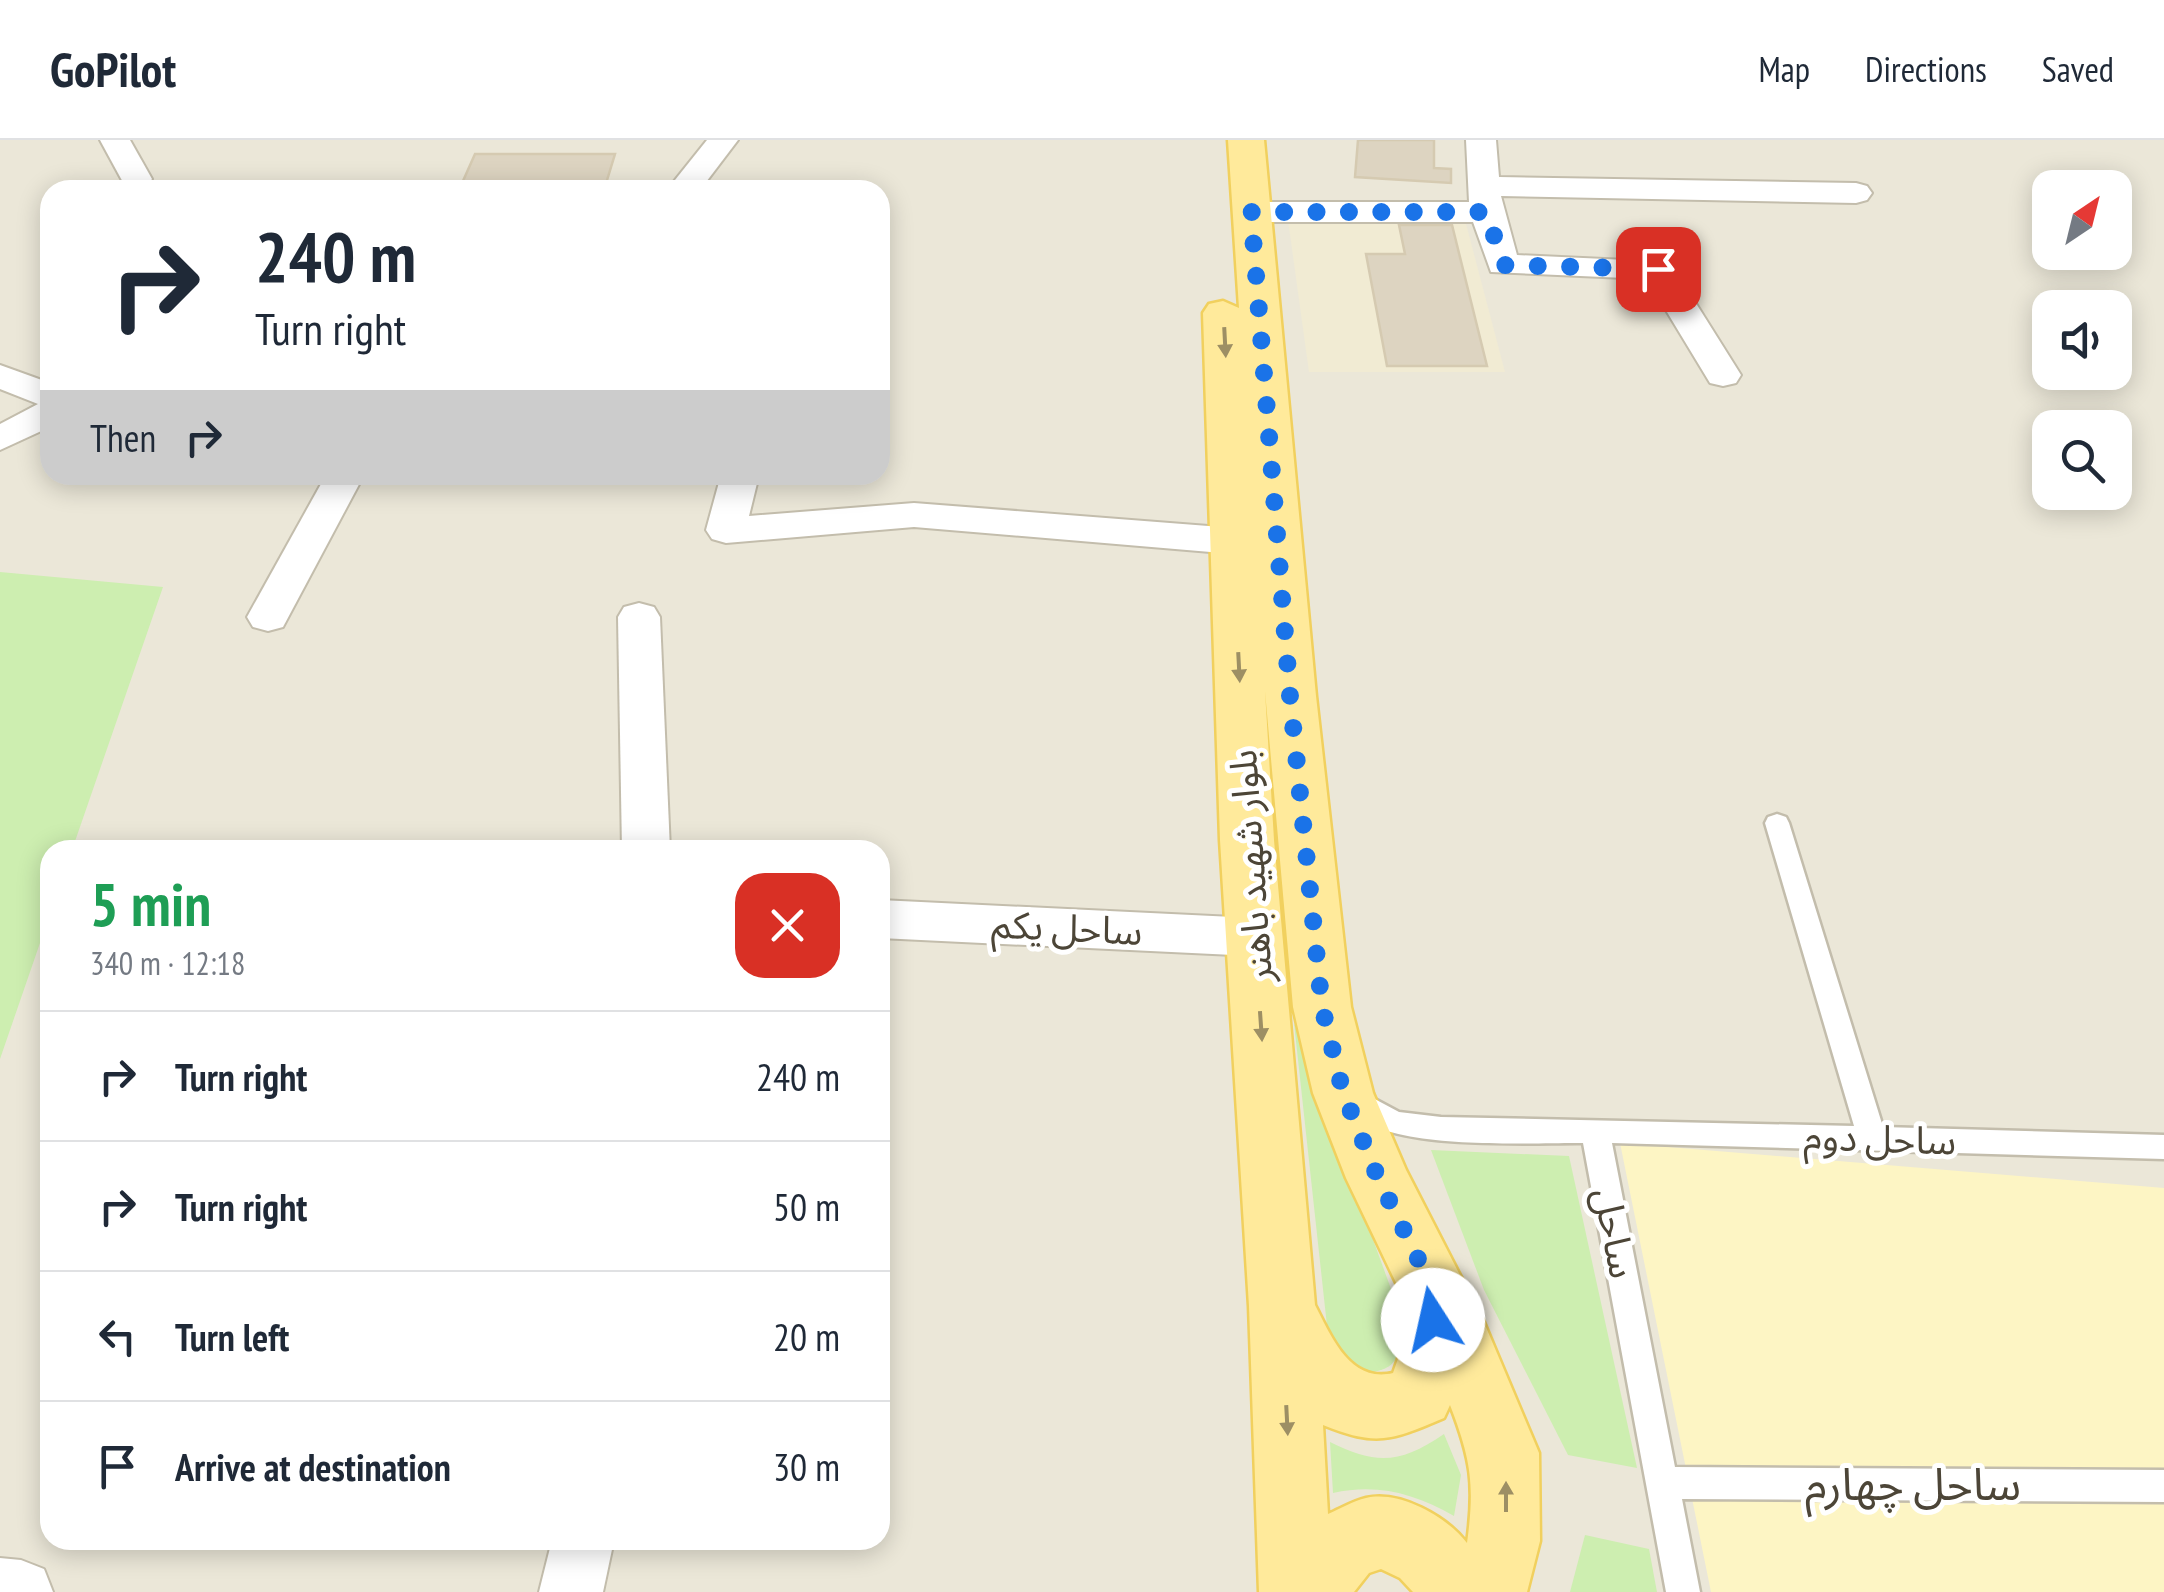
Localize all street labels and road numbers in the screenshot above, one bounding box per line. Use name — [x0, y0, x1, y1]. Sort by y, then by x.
street label: بلوار شهید باهنر — [1217, 748, 1282, 985]
street label: ساحل یکم — [990, 898, 1144, 961]
street label: ساحل دوم — [1803, 1110, 1957, 1171]
street label: ساحل — [1584, 1183, 1649, 1282]
street label: ساحل چهارم — [1805, 1454, 2021, 1518]

